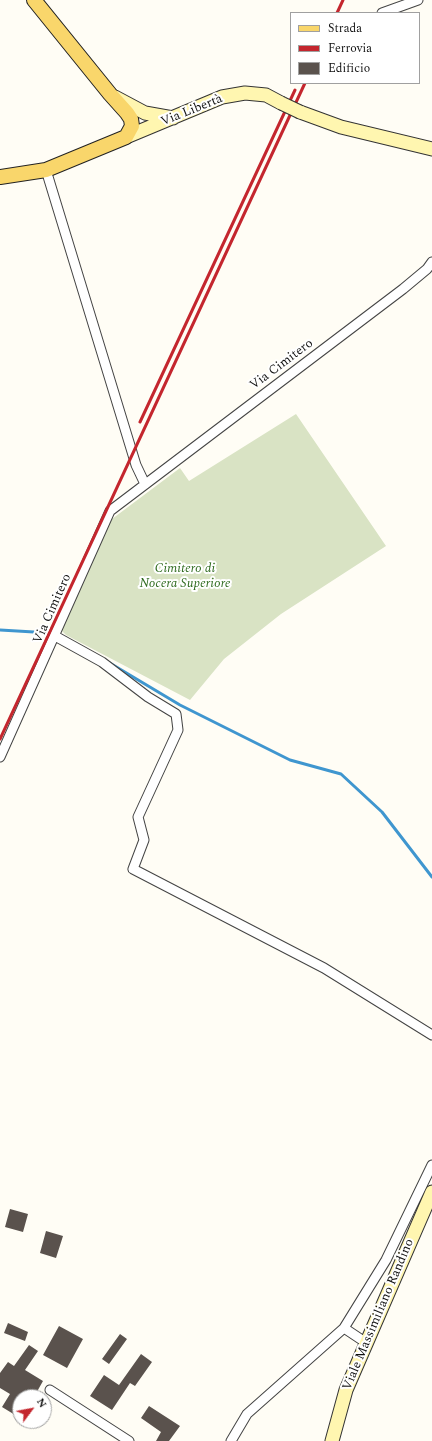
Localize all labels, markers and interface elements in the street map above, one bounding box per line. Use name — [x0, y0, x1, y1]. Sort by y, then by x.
legend — [290, 12, 420, 84]
text: Strada — [328, 19, 362, 38]
text: Ferrovia — [328, 39, 372, 58]
text: Edificio — [328, 59, 370, 78]
street label: Via Libertà — [159, 92, 225, 130]
street label: Via Cimitero — [247, 336, 317, 394]
park label: Cimitero di Nocera Superiore — [139, 561, 231, 592]
street label: Via Cimitero — [31, 572, 75, 646]
street label: Viale Massimiliano Randino — [340, 1237, 418, 1393]
north arrow — [12, 1389, 52, 1429]
text: N — [32, 1395, 51, 1411]

